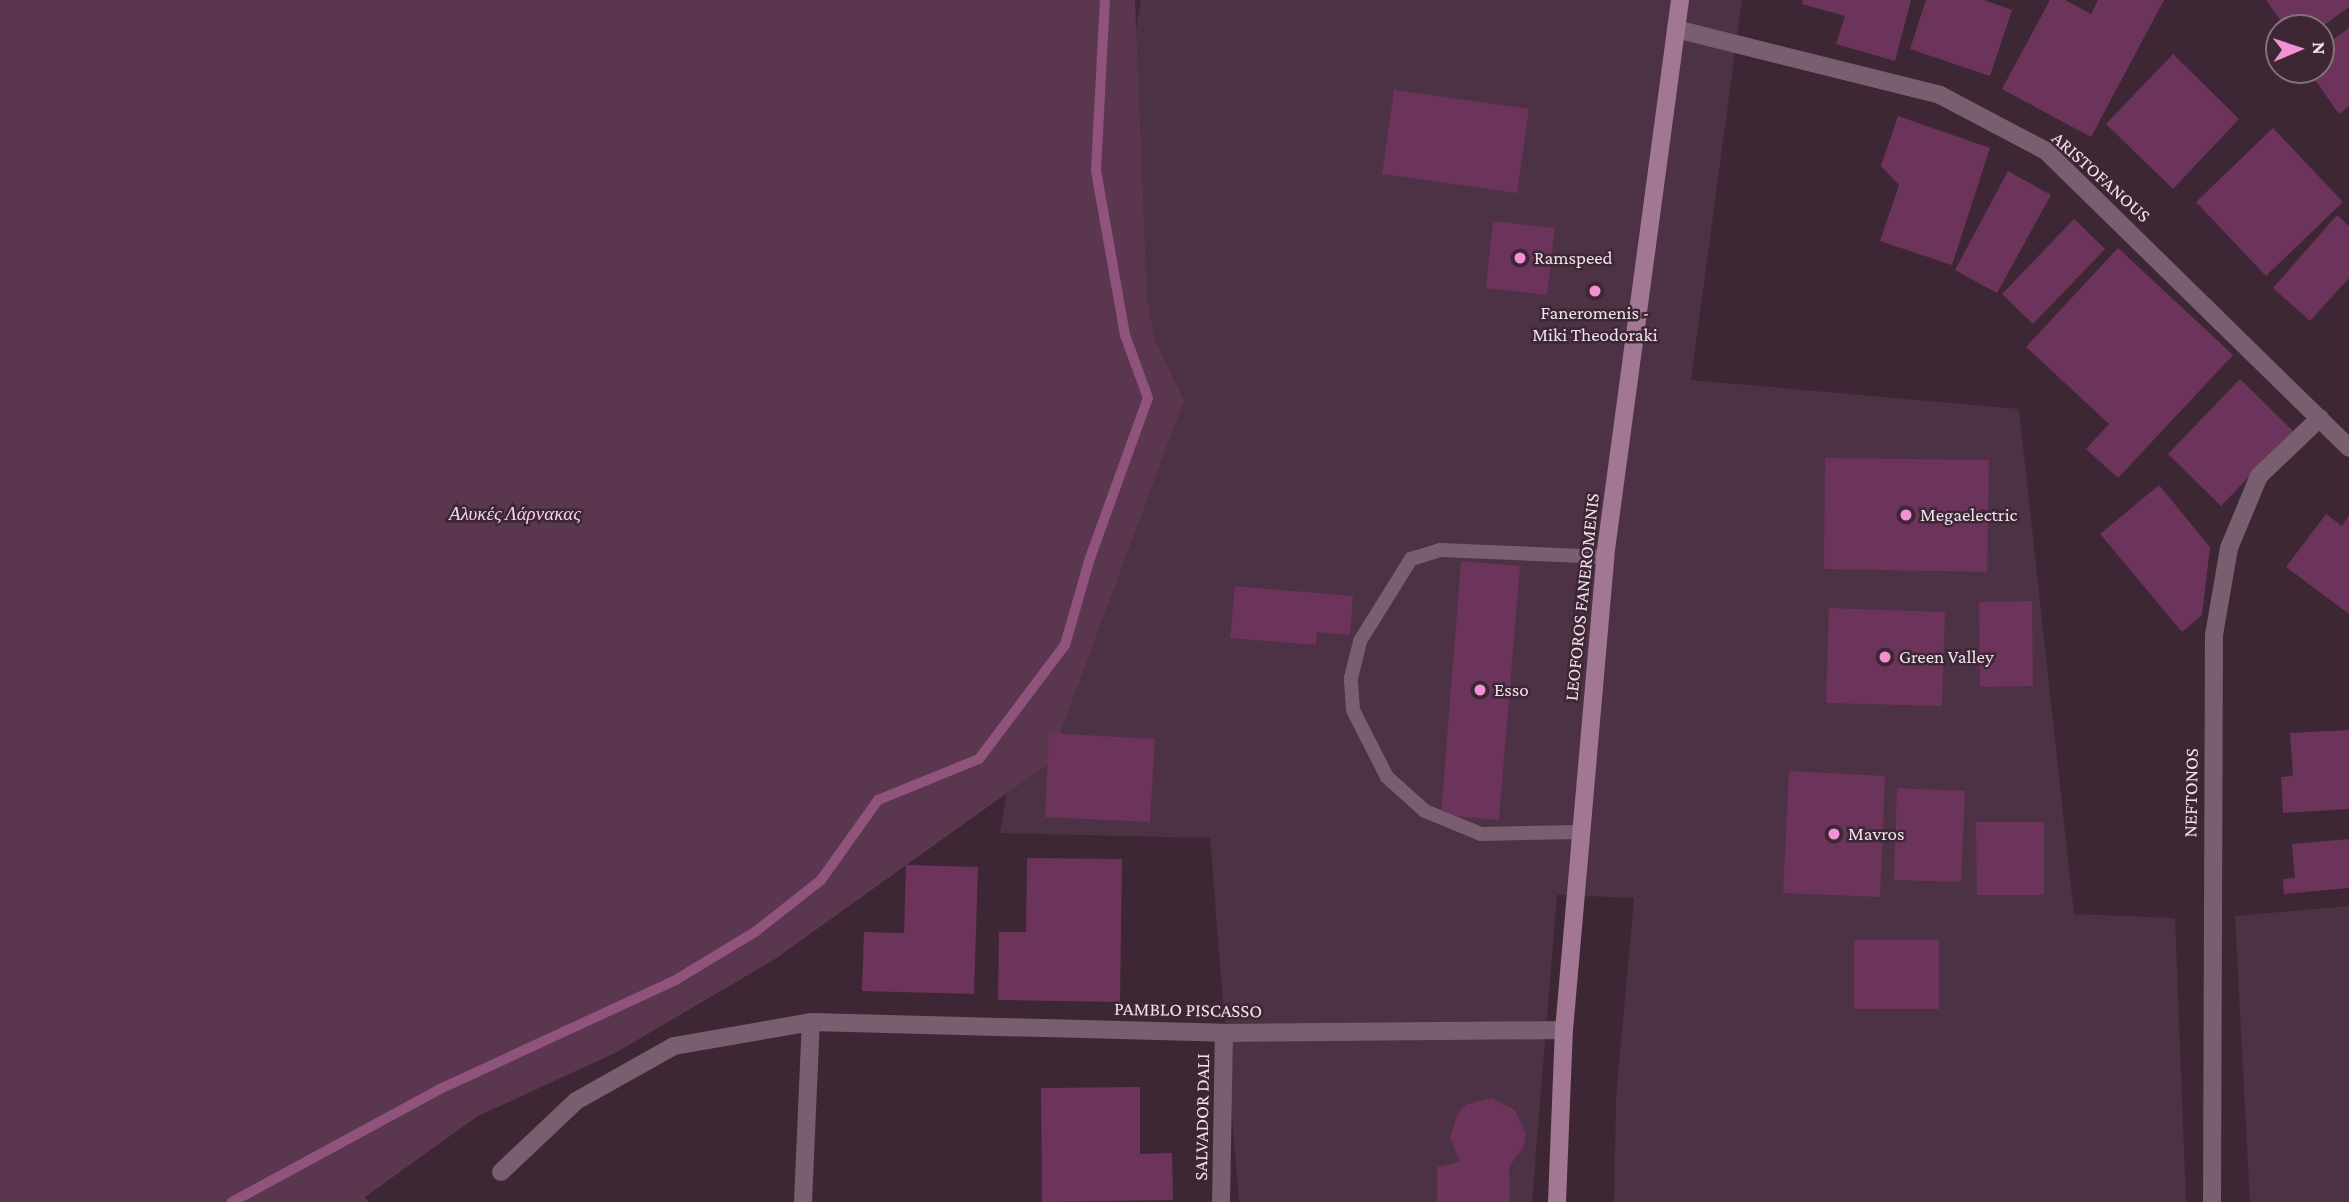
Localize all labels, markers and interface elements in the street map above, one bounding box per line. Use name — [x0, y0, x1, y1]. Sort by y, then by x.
north arrow — [2265, 14, 2335, 84]
text: N — [2309, 41, 2330, 55]
street label: ARISTOFANOUS — [2047, 127, 2155, 227]
place label: Ramspeed — [1534, 247, 1613, 269]
marker: Ramspeed — [1512, 250, 1528, 266]
marker: Faneromenis - Miki Theodoraki — [1587, 283, 1603, 299]
place label: Faneromenis - Miki Theodoraki — [1532, 302, 1658, 346]
street label: LEOFOROS FANEROMENIS — [1560, 492, 1604, 702]
park label: Αλυκές Λάρνακας — [449, 503, 581, 525]
place label: Megaelectric — [1920, 504, 2017, 526]
marker: Megaelectric — [1898, 507, 1914, 523]
place label: Green Valley — [1899, 646, 1994, 668]
marker: Green Valley — [1877, 649, 1893, 665]
place label: Esso — [1494, 679, 1529, 701]
marker: Esso — [1472, 682, 1488, 698]
street label: NEFTONOS — [2179, 748, 2203, 838]
place label: Mavros — [1848, 823, 1904, 845]
marker: Mavros — [1826, 826, 1842, 842]
street label: PAMBLO PISCASSO — [1114, 997, 1262, 1023]
street label: SALVADOR DALI — [1189, 1053, 1215, 1181]

